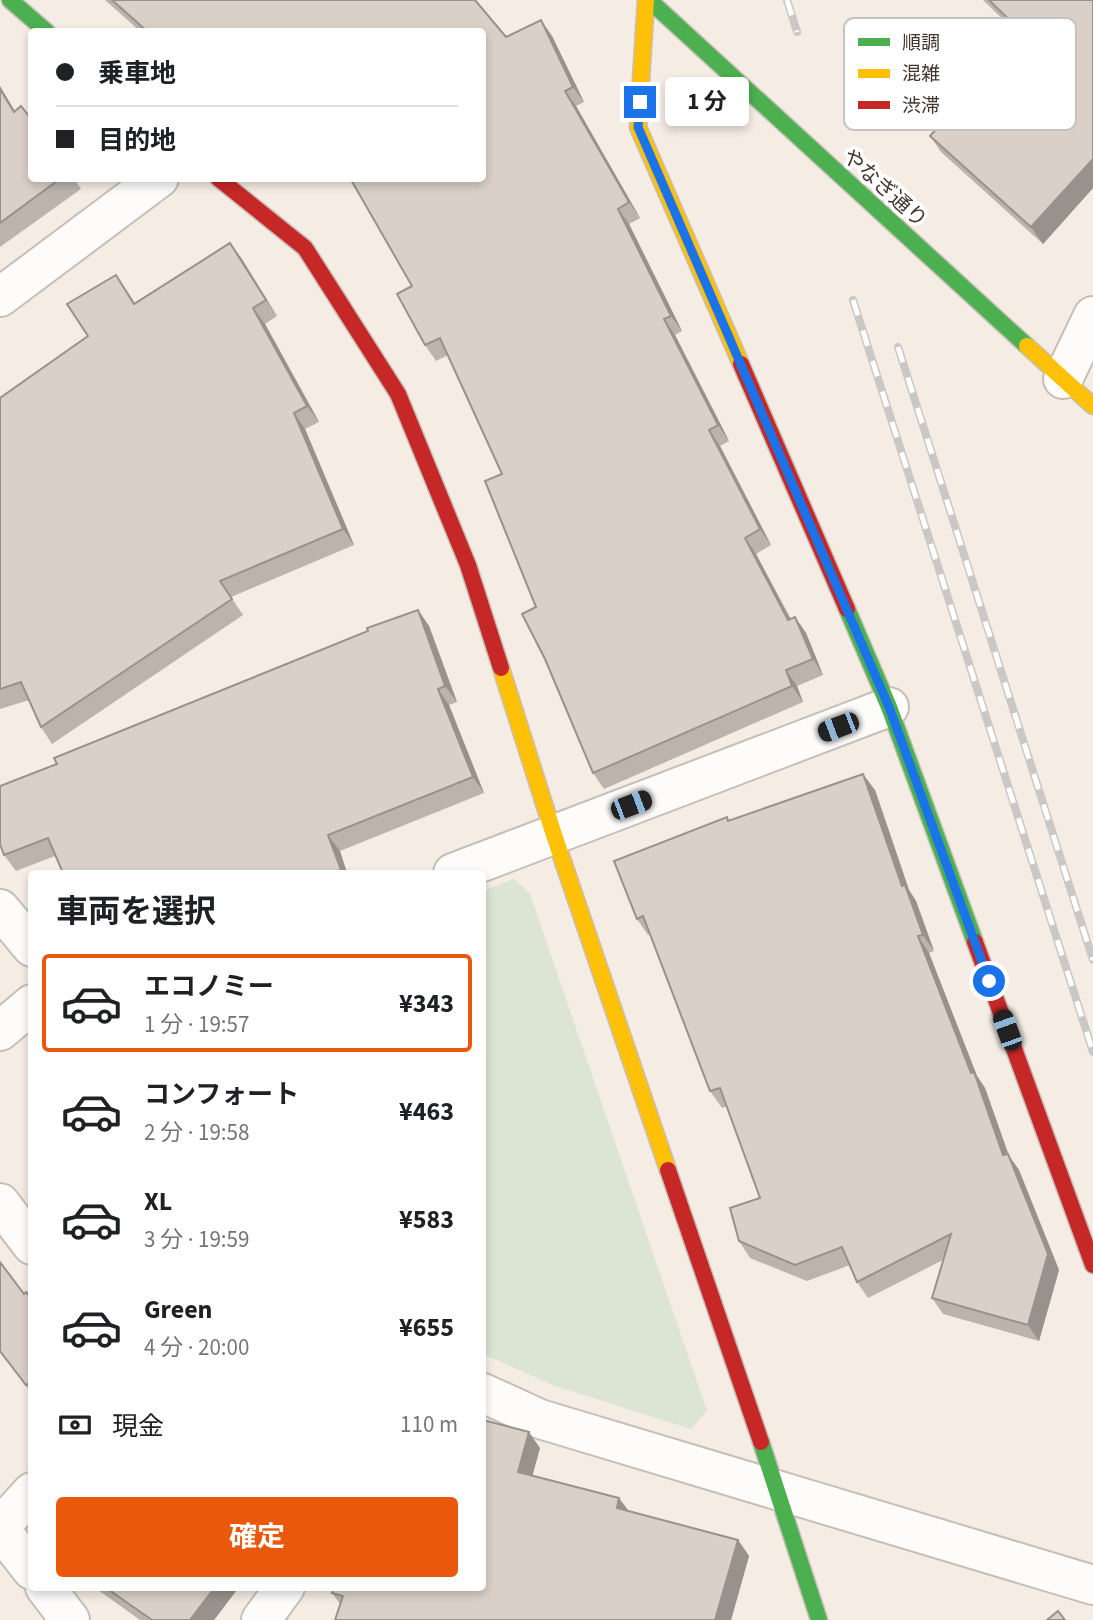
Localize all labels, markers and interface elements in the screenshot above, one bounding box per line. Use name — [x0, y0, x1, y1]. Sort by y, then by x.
legend — [844, 18, 1076, 130]
text: 順調 — [902, 30, 940, 57]
text: 乗車地 — [98, 55, 176, 92]
text: 混雑 — [902, 61, 940, 88]
callout: 1 分 — [664, 78, 748, 126]
text: 1 分 — [687, 85, 727, 118]
route end — [624, 86, 656, 118]
text: 渋滞 — [902, 93, 940, 120]
text: 目的地 — [98, 122, 176, 159]
street label: やなぎ通り — [836, 142, 934, 234]
car — [815, 710, 862, 744]
car — [608, 788, 655, 822]
text: 車両を選択 — [56, 889, 216, 935]
route start — [973, 965, 1005, 997]
text: エコノミー — [144, 968, 274, 1005]
icon: car — [60, 972, 123, 1035]
text: ¥343 — [399, 985, 454, 1022]
car — [990, 1007, 1025, 1053]
text: 1 分 · 19:57 — [144, 1008, 249, 1041]
text: コンフォート — [144, 1076, 299, 1113]
icon: car — [60, 1080, 123, 1143]
text: ¥463 — [399, 1093, 454, 1130]
text: 2 分 · 19:58 — [144, 1116, 249, 1149]
text: XL — [144, 1183, 172, 1220]
icon: car — [60, 1188, 123, 1251]
text: ¥583 — [399, 1201, 454, 1238]
text: 3 分 · 19:59 — [144, 1223, 249, 1256]
text: Green — [144, 1291, 212, 1328]
icon: car — [60, 1296, 123, 1359]
text: ¥655 — [399, 1309, 454, 1346]
text: 4 分 · 20:00 — [144, 1331, 249, 1364]
icon: cash — [56, 1406, 94, 1444]
text: 現金 — [112, 1408, 164, 1445]
text: 110 m — [400, 1408, 458, 1441]
button: 確定 — [56, 1497, 458, 1577]

